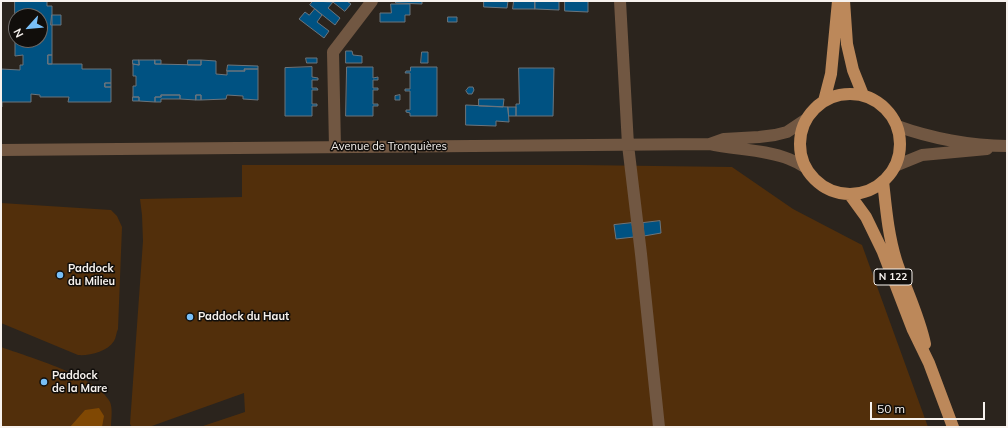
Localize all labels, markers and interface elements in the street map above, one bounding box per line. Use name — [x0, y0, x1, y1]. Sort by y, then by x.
north arrow — [8, 8, 48, 48]
text: N — [10, 26, 26, 40]
street label: Avenue de Tronquières — [331, 140, 447, 154]
place label: Paddock du Milieu — [68, 262, 115, 288]
road number: N 122 — [874, 269, 912, 285]
marker: Paddock du Milieu — [55, 270, 65, 280]
place label: Paddock du Haut — [198, 310, 289, 324]
marker: Paddock du Haut — [185, 312, 195, 322]
place label: Paddock de la Mare — [52, 369, 107, 395]
marker: Paddock de la Mare — [39, 377, 49, 387]
scale bar — [872, 394, 987, 420]
text: 50 m — [877, 401, 905, 416]

